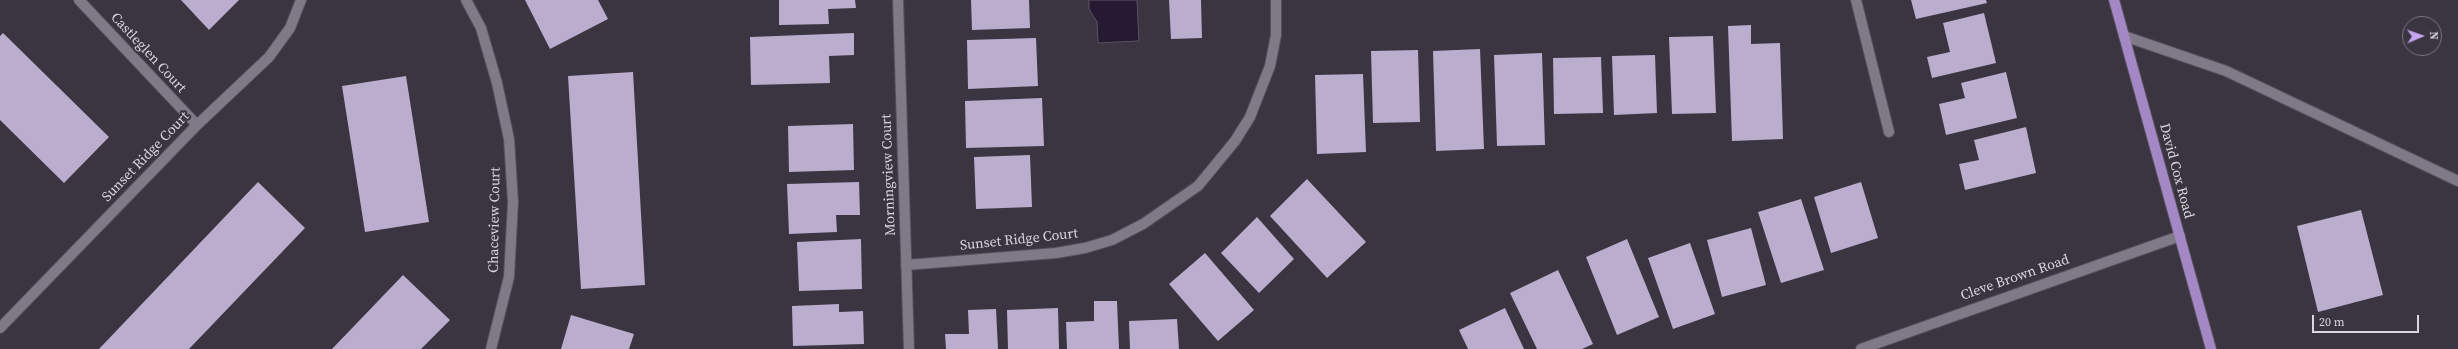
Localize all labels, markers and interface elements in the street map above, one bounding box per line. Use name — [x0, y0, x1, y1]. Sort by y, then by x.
street label: Castleglen Court — [107, 9, 189, 97]
north arrow — [2402, 16, 2442, 56]
text: N — [2426, 31, 2441, 40]
street label: Sunset Ridge Court — [99, 109, 193, 205]
street label: Morningview Court — [878, 114, 900, 236]
street label: David Cox Road — [2155, 122, 2197, 220]
street label: Chaceview Court — [486, 167, 504, 273]
street label: Sunset Ridge Court — [959, 225, 1079, 255]
street label: Cleve Brown Road — [1959, 252, 2071, 304]
scale bar — [2314, 307, 2421, 333]
text: 20 m — [2319, 314, 2345, 330]

